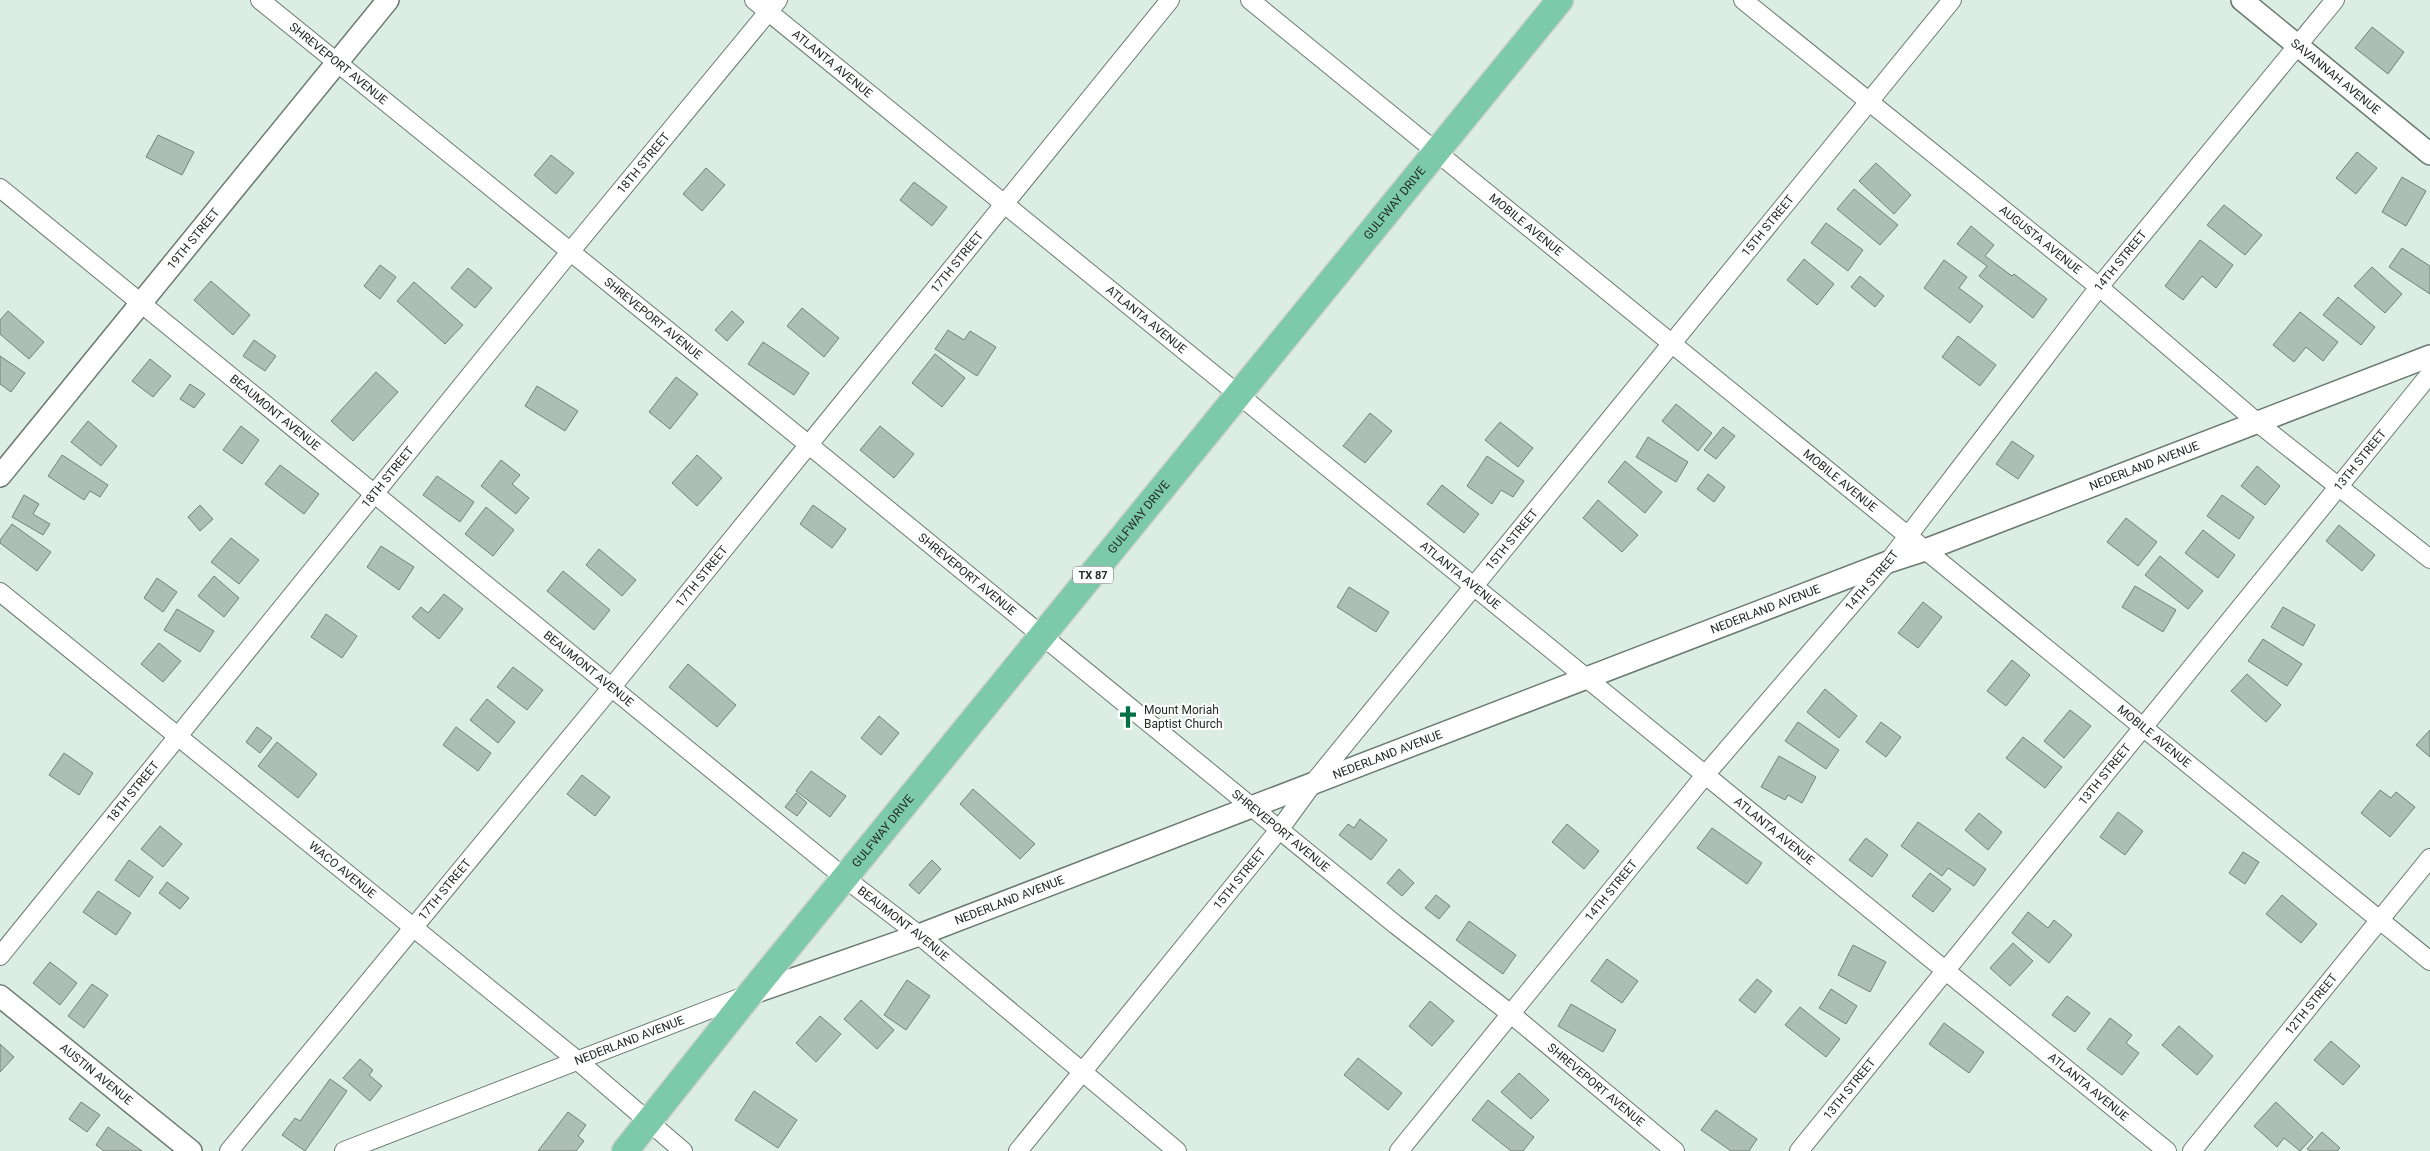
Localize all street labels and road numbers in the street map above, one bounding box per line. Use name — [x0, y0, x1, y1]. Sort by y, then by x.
street label: SHREVEPORT AVENUE — [287, 20, 390, 108]
street label: ATLANTA AVENUE — [789, 27, 875, 101]
street label: SAVANNAH AVENUE — [2288, 36, 2383, 117]
street label: 18TH STREET — [614, 130, 673, 196]
street label: GULFWAY DRIVE — [1361, 164, 1428, 242]
street label: MOBILE AVENUE — [1486, 191, 1566, 259]
street label: 15TH STREET — [1739, 192, 1797, 259]
street label: AUGUSTA AVENUE — [1997, 203, 2084, 277]
street label: 19TH STREET — [164, 205, 222, 272]
street label: 14TH STREET — [2091, 228, 2150, 294]
street label: 17TH STREET — [928, 229, 986, 296]
street label: SHREVEPORT AVENUE — [601, 275, 705, 363]
street label: ATLANTA AVENUE — [1103, 283, 1189, 357]
street label: BEAUMONT AVENUE — [227, 372, 323, 453]
street label: 13TH STREET — [2331, 427, 2389, 494]
street label: NEDERLAND AVENUE — [2087, 438, 2201, 493]
street label: 18TH STREET — [359, 444, 417, 511]
street label: MOBILE AVENUE — [1800, 446, 1880, 515]
street label: GULFWAY DRIVE — [1105, 478, 1173, 556]
street label: 15TH STREET — [1483, 506, 1541, 573]
street label: SHREVEPORT AVENUE — [915, 530, 1019, 618]
street label: ATLANTA AVENUE — [1417, 538, 1503, 612]
street label: 17TH STREET — [673, 543, 731, 610]
street label: 14TH STREET — [1842, 548, 1901, 614]
road number: TX 87 — [1073, 566, 1113, 584]
street label: NEDERLAND AVENUE — [1709, 582, 1822, 637]
street label: BEAUMONT AVENUE — [541, 628, 636, 710]
street label: MOBILE AVENUE — [2115, 702, 2194, 770]
street label: NEDERLAND AVENUE — [1331, 727, 1444, 782]
street label: 13TH STREET — [2076, 741, 2134, 808]
street label: 18TH STREET — [104, 759, 162, 826]
street label: SHREVEPORT AVENUE — [1229, 787, 1332, 875]
street label: GULFWAY DRIVE — [849, 792, 917, 870]
street label: ATLANTA AVENUE — [1731, 794, 1817, 868]
street label: WACO AVENUE — [306, 839, 379, 901]
street label: 15TH STREET — [1210, 845, 1268, 912]
street label: 17TH STREET — [416, 856, 474, 923]
street label: 14TH STREET — [1582, 857, 1640, 924]
street label: NEDERLAND AVENUE — [953, 873, 1066, 928]
street label: BEAUMONT AVENUE — [855, 884, 952, 964]
street label: 12TH STREET — [2282, 971, 2340, 1038]
street label: NEDERLAND AVENUE — [573, 1013, 686, 1068]
street label: AUSTIN AVENUE — [57, 1040, 136, 1108]
street label: SHREVEPORT AVENUE — [1545, 1040, 1647, 1130]
street label: ATLANTA AVENUE — [2045, 1050, 2131, 1124]
street label: 13TH STREET — [1820, 1055, 1878, 1122]

